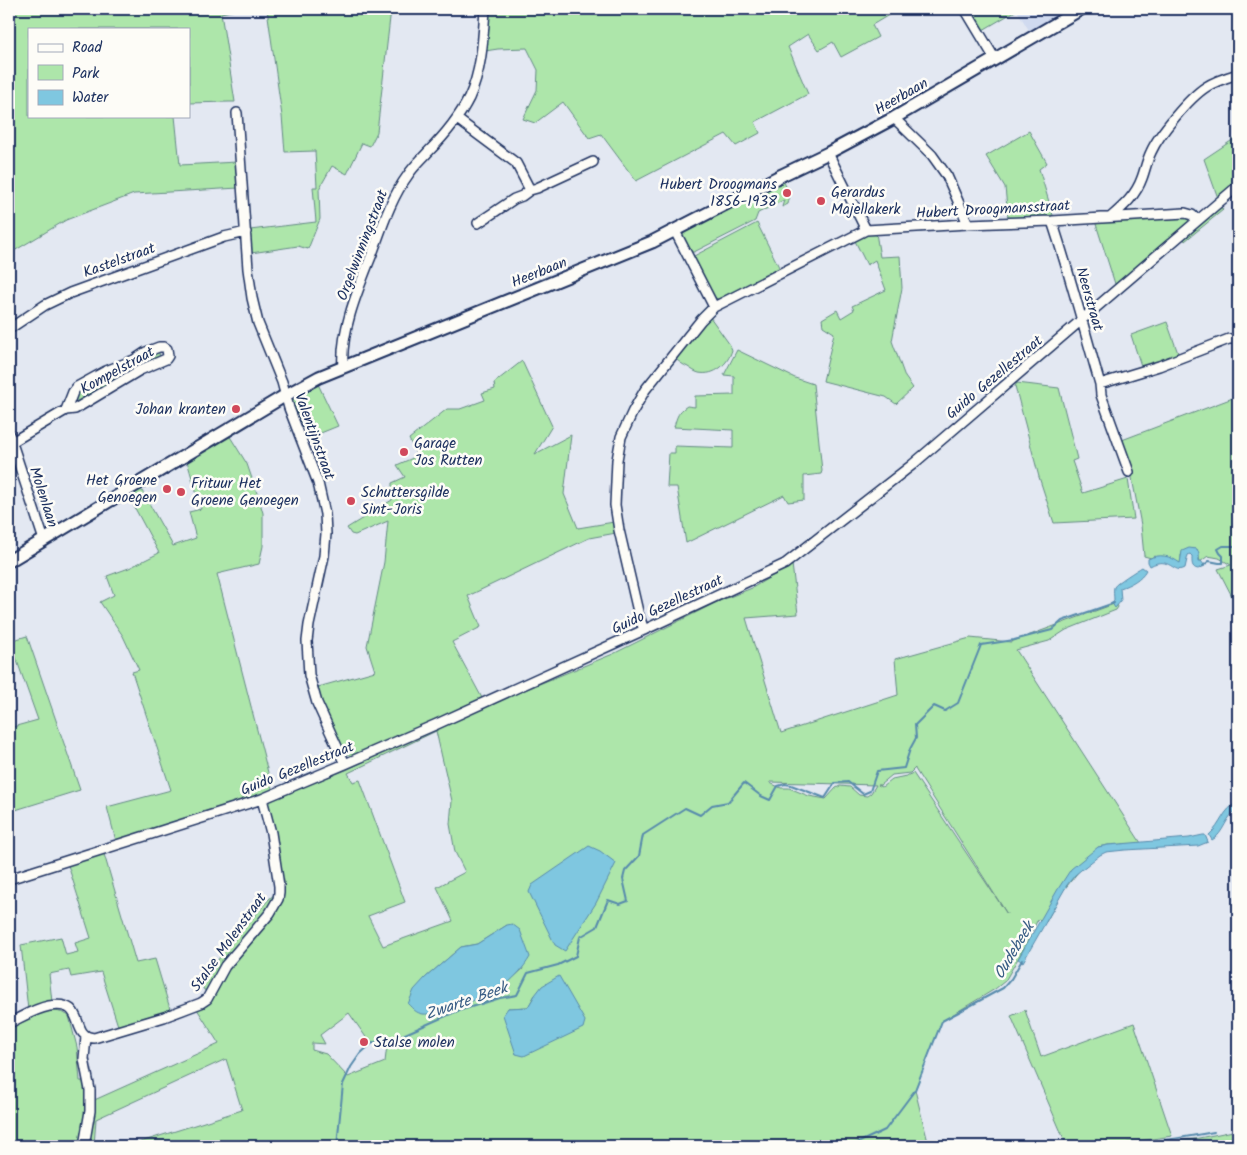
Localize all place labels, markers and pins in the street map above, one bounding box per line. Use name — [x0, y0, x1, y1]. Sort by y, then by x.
place label: Hubert Droogmans 1856-1938 — [660, 173, 778, 214]
place label: Gerardus Majellakerk — [831, 181, 902, 222]
marker: Hubert Droogmans 1856-1938 — [781, 187, 793, 199]
marker: Gerardus Majellakerk — [815, 195, 827, 207]
place label: Johan kranten — [136, 398, 226, 422]
marker: Johan kranten — [230, 403, 242, 415]
place label: Garage Jos Rutten — [414, 432, 483, 473]
marker: Garage Jos Rutten — [398, 446, 410, 458]
place label: Het Groene Genoegen — [86, 469, 157, 510]
place label: Frituur Het Groene Genoegen — [191, 472, 299, 513]
place label: Schuttersgilde Sint-Joris — [361, 481, 449, 522]
marker: Het Groene Genoegen — [161, 483, 173, 495]
marker: Frituur Het Groene Genoegen — [175, 486, 187, 498]
marker: Schuttersgilde Sint-Joris — [345, 495, 357, 507]
place label: Stalse molen — [374, 1031, 455, 1055]
marker: Stalse molen — [358, 1036, 370, 1048]

